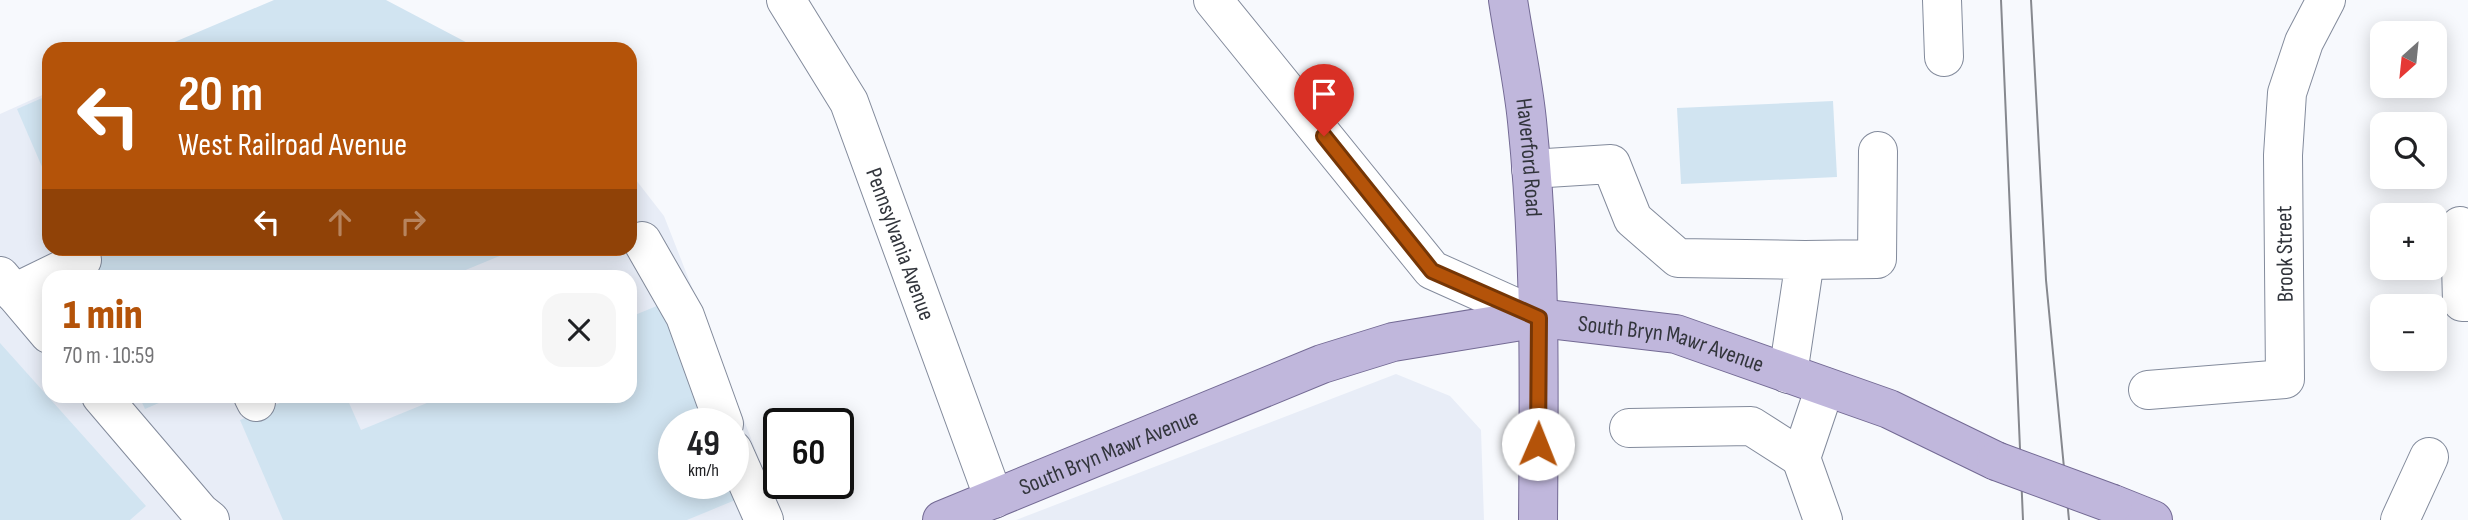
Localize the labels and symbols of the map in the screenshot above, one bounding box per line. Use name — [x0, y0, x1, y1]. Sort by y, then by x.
north arrow — [2370, 21, 2446, 98]
pin — [1294, 64, 1354, 136]
street label: Haverford Road — [1509, 97, 1548, 217]
street label: Pennsylvania Avenue — [859, 164, 941, 324]
street label: Brook Street — [2270, 205, 2300, 302]
street label: South Bryn Mawr Avenue — [1576, 310, 1768, 379]
street label: South Bryn Mawr Avenue — [1015, 403, 1203, 502]
position arrow — [1501, 407, 1575, 481]
speed limit sign: 60 — [763, 408, 854, 499]

